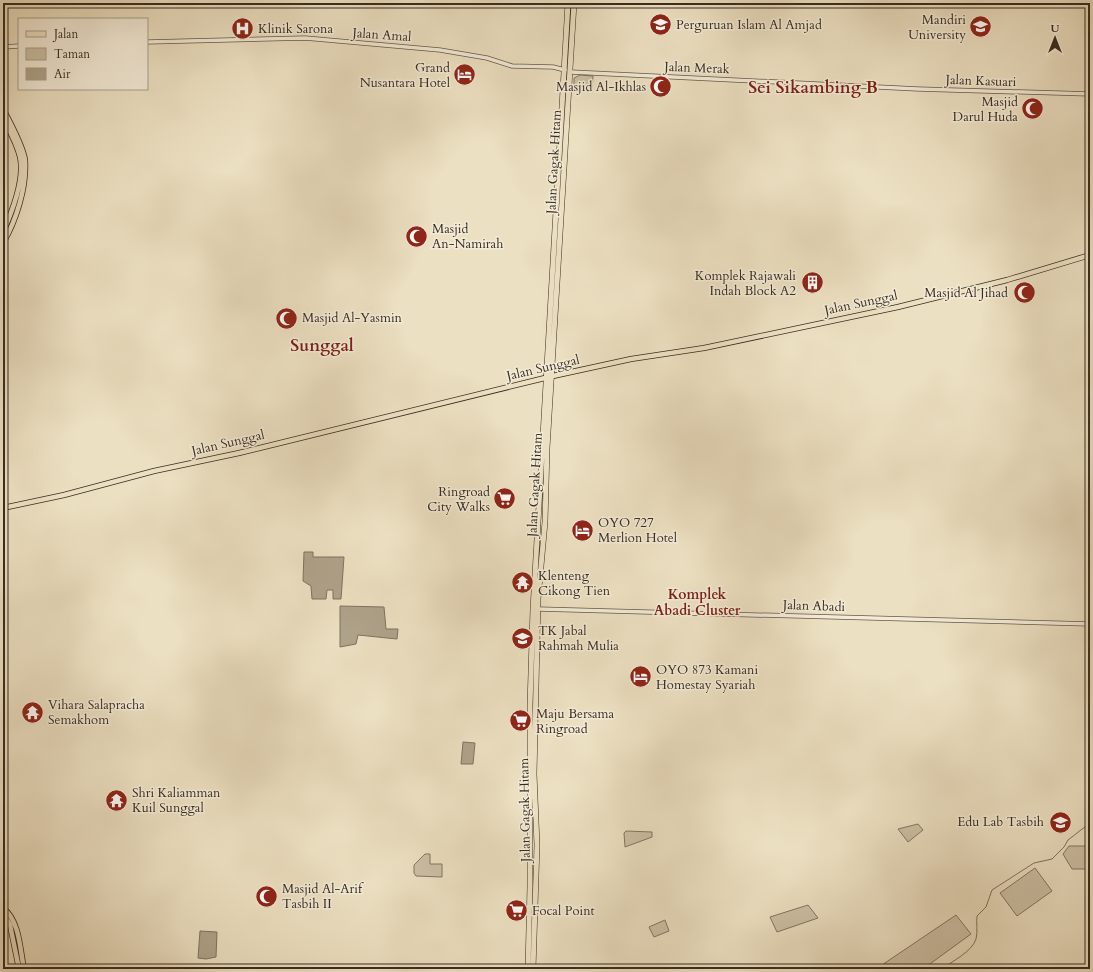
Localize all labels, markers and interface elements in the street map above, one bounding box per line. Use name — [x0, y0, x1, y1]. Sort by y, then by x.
place label: Mandiri University — [908, 11, 966, 44]
school or university icon: Perguruan Islam Al Amjad — [648, 12, 674, 38]
school or university icon: Mandiri University — [968, 14, 994, 40]
hospital icon: Klinik Sarona — [229, 16, 255, 42]
place label: Perguruan Islam Al Amjad — [676, 16, 822, 34]
legend — [18, 18, 148, 90]
north arrow — [1035, 18, 1075, 58]
place label: Klinik Sarona — [258, 20, 333, 38]
text: U — [1051, 21, 1060, 36]
street label: Jalan Amal — [350, 24, 413, 46]
text: Jalan — [52, 26, 78, 42]
text: Taman — [54, 46, 90, 62]
street label: Jalan Merak — [662, 58, 730, 78]
place label: Grand Nusantara Hotel — [360, 59, 451, 92]
hotel icon: Grand Nusantara Hotel — [452, 62, 478, 88]
text: Air — [54, 66, 71, 82]
street label: Jalan Kasuari — [943, 71, 1017, 91]
mosque icon: Masjid Al-Ikhlas — [648, 74, 674, 100]
district label: Sei Sikambing B — [748, 76, 878, 99]
place label: Masjid Al-Ikhlas — [556, 78, 646, 96]
place label: Masjid Darul Huda — [953, 93, 1018, 126]
mosque icon: Masjid Darul Huda — [1020, 96, 1046, 122]
street label: Jalan Gagak Hitam — [542, 109, 566, 217]
place label: Masjid An-Namirah — [432, 220, 503, 253]
mosque icon: Masjid An-Namirah — [404, 223, 430, 249]
place label: Komplek Rajawali Indah Block A2 — [695, 267, 796, 300]
building icon: Komplek Rajawali Indah Block A2 — [799, 270, 825, 296]
mosque icon: Masjid Al Jihad — [1011, 280, 1037, 306]
place label: Masjid Al Jihad — [924, 284, 1008, 302]
street label: Jalan Sunggal — [821, 286, 900, 320]
mosque icon: Masjid Al-Yasmin — [273, 305, 299, 331]
place label: Masjid Al-Yasmin — [302, 309, 403, 327]
district label: Sunggal — [290, 334, 354, 357]
street label: Jalan Sunggal — [503, 351, 582, 386]
street label: Jalan Sunggal — [188, 426, 267, 461]
street label: Jalan Gagak Hitam — [523, 432, 547, 540]
place label: Ringroad City Walks — [427, 483, 490, 516]
supermarket icon: Ringroad City Walks — [492, 486, 518, 512]
place label: OYO 727 Merlion Hotel — [598, 514, 678, 547]
hotel icon: OYO 727 Merlion Hotel — [570, 517, 596, 543]
place label: Klenteng Cikong Tien — [538, 567, 611, 600]
temple icon: Klenteng Cikong Tien — [509, 570, 535, 596]
district label: Komplek Abadi Cluster — [654, 585, 741, 620]
street label: Jalan Abadi — [781, 596, 846, 616]
place label: TK Jabal Rahmah Mulia — [538, 622, 619, 655]
school or university icon: TK Jabal Rahmah Mulia — [509, 625, 535, 651]
place label: OYO 873 Kamani Homestay Syariah — [656, 661, 758, 694]
hotel icon: OYO 873 Kamani Homestay Syariah — [628, 664, 654, 690]
place label: Vihara Salapracha Semakhom — [48, 696, 145, 729]
temple icon: Vihara Salapracha Semakhom — [19, 699, 45, 725]
place label: Maju Bersama Ringroad — [536, 705, 615, 738]
supermarket icon: Maju Bersama Ringroad — [507, 708, 533, 734]
street label: Jalan Gagak Hitam — [515, 758, 535, 864]
place label: Shri Kaliamman Kuil Sunggal — [132, 784, 221, 817]
temple icon: Shri Kaliamman Kuil Sunggal — [103, 787, 129, 813]
school or university icon: Edu Lab Tasbih — [1047, 809, 1073, 835]
place label: Edu Lab Tasbih — [957, 813, 1044, 831]
place label: Masjid Al-Arif Tasbih II — [282, 880, 364, 913]
mosque icon: Masjid Al-Arif Tasbih II — [253, 883, 279, 909]
supermarket icon: Focal Point — [504, 898, 530, 924]
place label: Focal Point — [532, 902, 595, 920]

